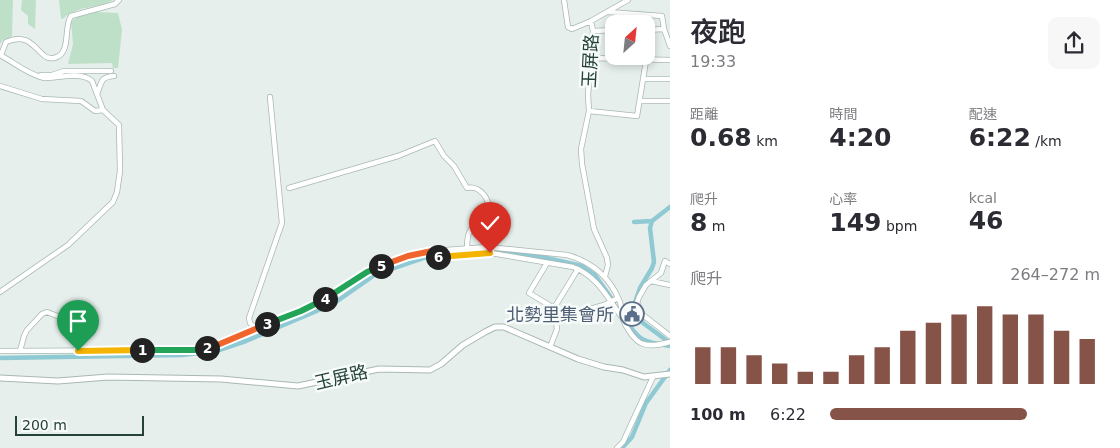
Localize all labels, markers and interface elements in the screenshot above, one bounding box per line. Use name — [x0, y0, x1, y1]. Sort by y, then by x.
north arrow — [605, 15, 655, 65]
map controls — [605, 15, 655, 65]
text: 夜跑 — [690, 16, 746, 49]
button: share — [1048, 17, 1100, 69]
street label: 玉屏路 — [578, 33, 602, 89]
text: 19:33 — [690, 52, 736, 71]
text: 距離 — [690, 106, 718, 122]
text: 時間 — [829, 106, 857, 122]
text: 配速 — [969, 106, 997, 122]
text: 0.68 — [690, 123, 752, 152]
text: 4:20 — [829, 123, 892, 152]
text: 6:22 — [969, 123, 1031, 152]
text: km — [752, 133, 778, 149]
text: /km — [1031, 133, 1062, 149]
text: kcal — [969, 190, 997, 206]
text: 爬升 — [690, 191, 718, 207]
text: 心率 — [829, 191, 857, 207]
pin — [469, 202, 511, 253]
text: 46 — [969, 206, 1003, 235]
text: 8 — [690, 208, 707, 237]
text: 149 — [829, 208, 882, 237]
icon: check — [476, 209, 504, 237]
text: m — [707, 218, 726, 234]
text: bpm — [882, 218, 917, 234]
pin: 6 — [426, 244, 450, 270]
text: 6 — [434, 249, 443, 265]
pin: 5 — [368, 254, 394, 278]
text: 5 — [377, 258, 386, 274]
text: 264–272 m — [1010, 265, 1100, 284]
text: 爬升 — [690, 269, 722, 288]
pin: 4 — [312, 286, 338, 312]
text: 4 — [321, 291, 330, 307]
pin — [57, 300, 99, 351]
public building icon: 北勢里集會所 — [619, 301, 645, 327]
place label: 北勢里集會所 — [506, 304, 614, 325]
icon: arrive — [64, 307, 92, 335]
pin: 3 — [254, 312, 280, 336]
text: 3 — [263, 316, 272, 332]
pin: 2 — [194, 336, 220, 360]
pin: 1 — [130, 338, 154, 362]
text: 2 — [203, 340, 212, 356]
text: 1 — [138, 342, 147, 358]
street label: 玉屏路 — [312, 361, 370, 393]
text: 100 m — [690, 405, 746, 424]
text: 6:22 — [770, 405, 806, 424]
scale bar — [15, 413, 144, 436]
text: 200 m — [22, 417, 67, 433]

